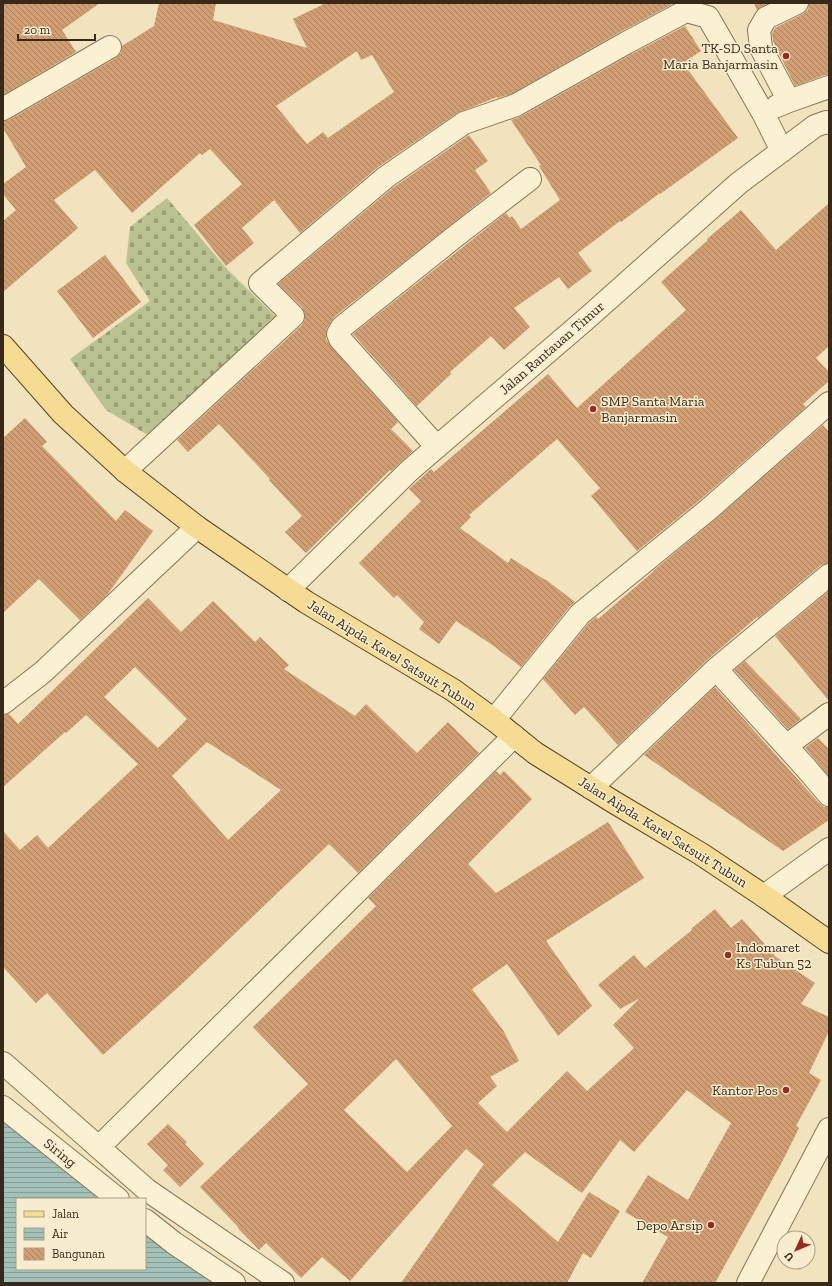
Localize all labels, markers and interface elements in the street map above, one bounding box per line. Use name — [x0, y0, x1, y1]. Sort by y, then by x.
scale bar — [18, 16, 95, 42]
text: 20 m — [24, 23, 51, 37]
place label: TK-SD Santa Maria Banjarmasin — [663, 40, 778, 73]
marker: TK-SD Santa Maria Banjarmasin — [781, 51, 791, 61]
street label: Jalan Rantauan Timur — [496, 298, 608, 398]
place label: SMP Santa Maria Banjarmasin — [601, 393, 705, 426]
marker: SMP Santa Maria Banjarmasin — [588, 404, 598, 414]
street label: Jalan Aipda. Karel Satsuit Tubun — [304, 596, 480, 714]
street label: Jalan Aipda. Karel Satsuit Tubun — [575, 773, 751, 891]
place label: Indomaret Ks Tubun 52 — [736, 939, 812, 972]
marker: Indomaret Ks Tubun 52 — [723, 950, 733, 960]
place label: Kantor Pos — [712, 1082, 778, 1099]
marker: Kantor Pos — [781, 1085, 791, 1095]
street label: Siring — [40, 1135, 80, 1171]
legend — [16, 1198, 146, 1270]
text: Jalan — [52, 1207, 79, 1221]
place label: Depo Arsip — [636, 1217, 703, 1234]
marker: Depo Arsip — [706, 1220, 716, 1230]
text: Air — [52, 1227, 68, 1241]
north arrow — [776, 1230, 816, 1270]
text: Bangunan — [52, 1247, 105, 1261]
text: U — [782, 1249, 797, 1264]

